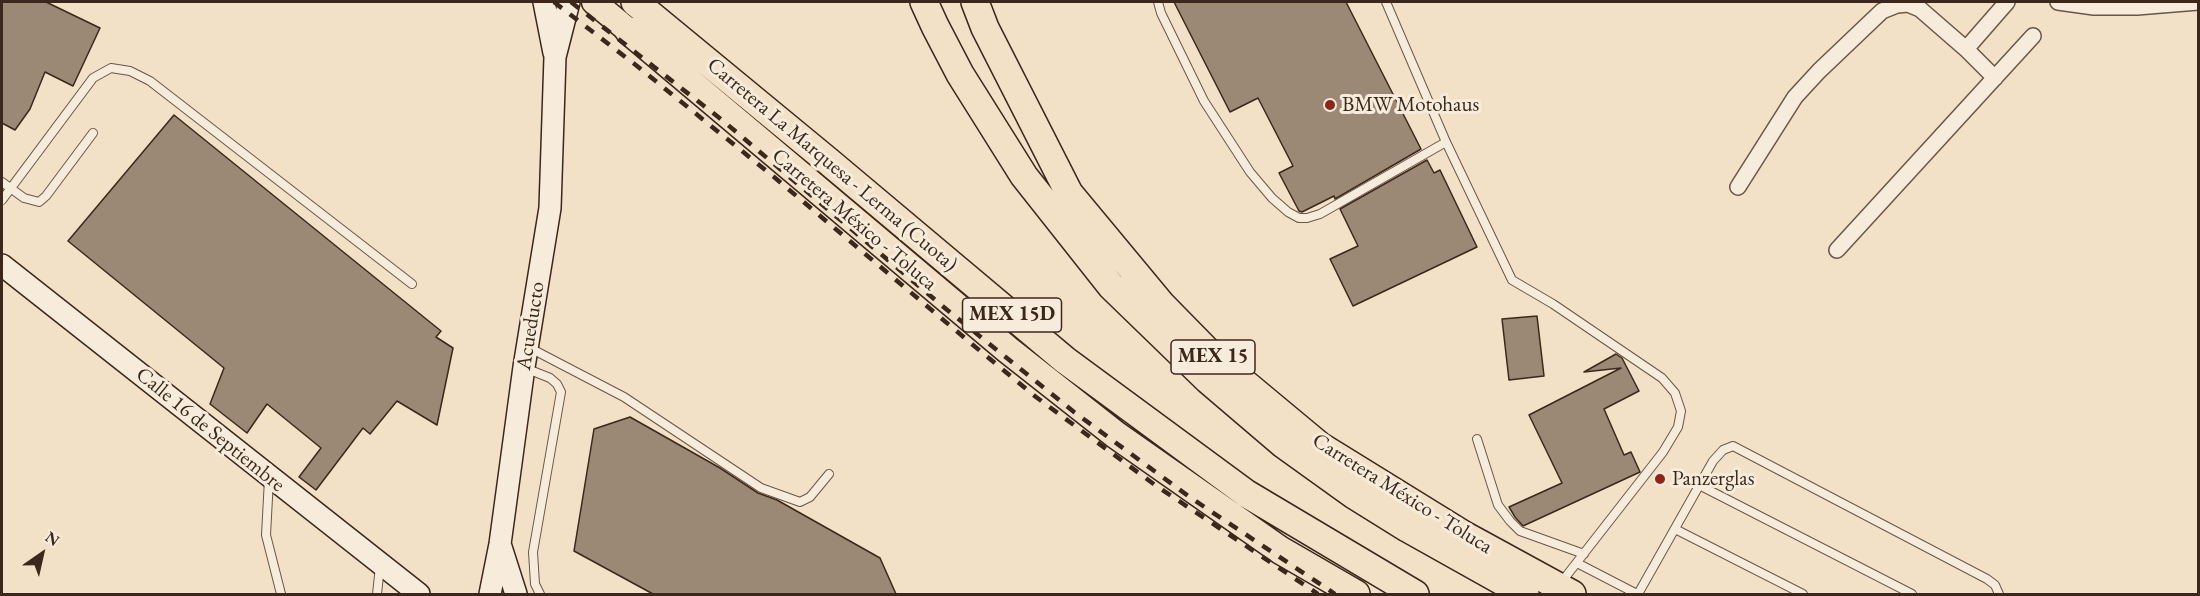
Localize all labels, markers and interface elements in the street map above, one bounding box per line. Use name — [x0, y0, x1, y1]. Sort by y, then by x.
street label: Carretera La Marquesa - Lerma (Cuota) — [702, 53, 962, 277]
place label: BMW Motohaus — [1342, 92, 1479, 118]
marker: BMW Motohaus — [1323, 98, 1337, 112]
street label: Carretera México - Toluca — [766, 144, 942, 296]
street label: Acueducto — [512, 280, 550, 372]
road number: MEX 15D — [962, 298, 1062, 332]
road number: MEX 15 — [1171, 340, 1255, 374]
street label: Calle 16 de Septiembre — [130, 362, 290, 498]
street label: Carretera México - Toluca — [1307, 428, 1497, 560]
place label: Panzerglas — [1672, 466, 1754, 492]
marker: Panzerglas — [1653, 472, 1667, 486]
north arrow — [12, 524, 72, 584]
text: N — [41, 526, 64, 551]

